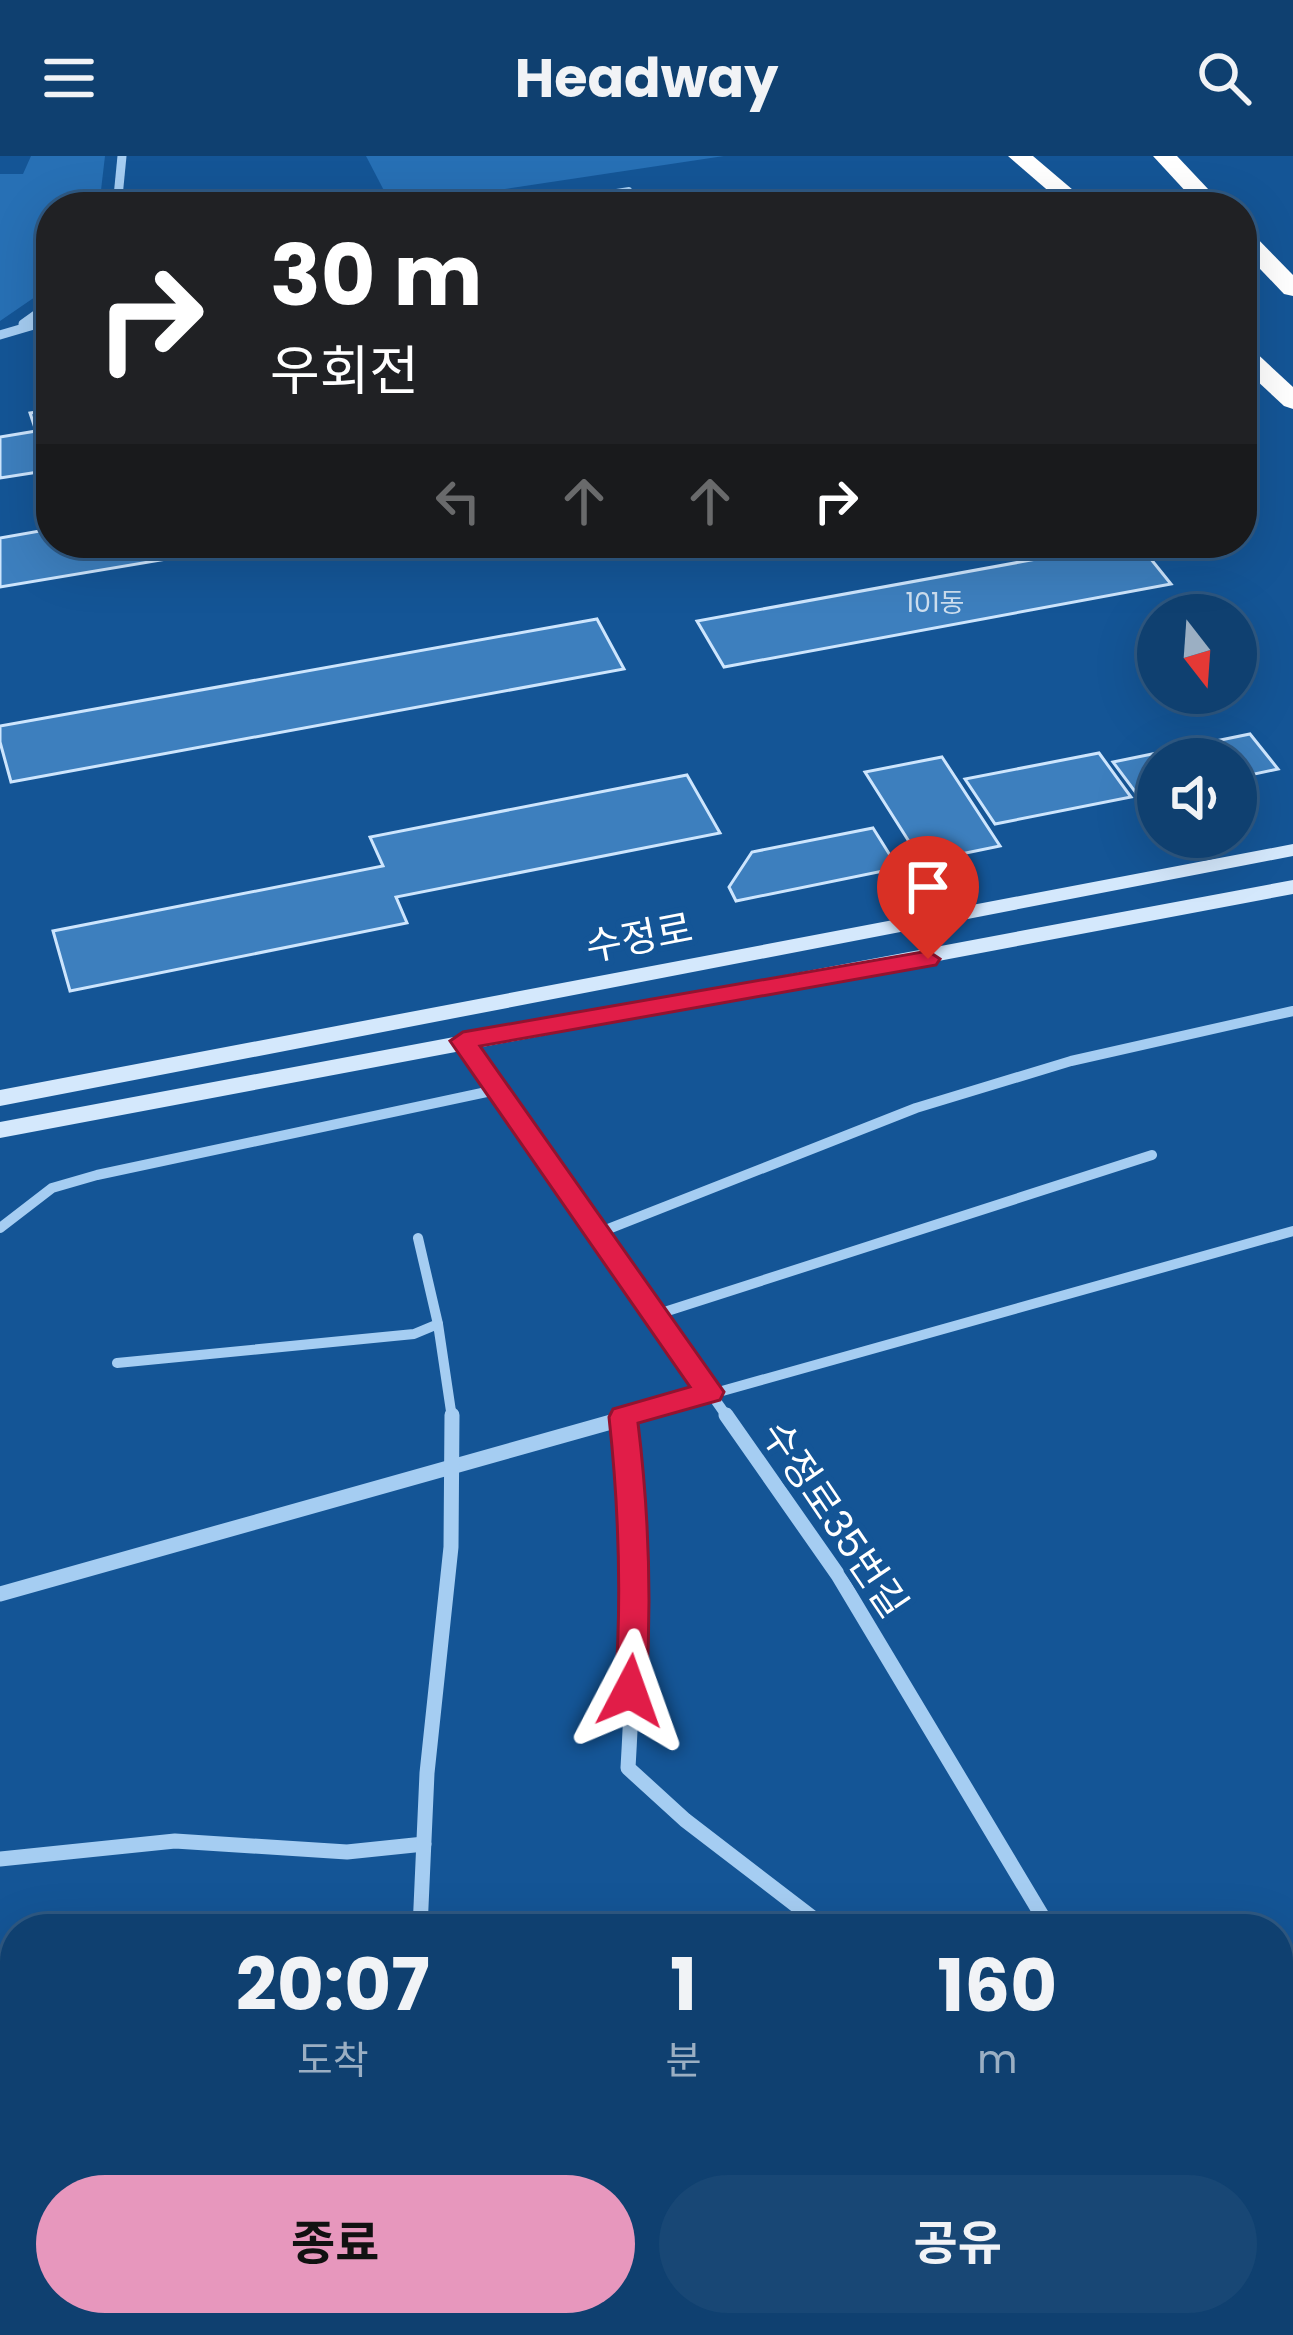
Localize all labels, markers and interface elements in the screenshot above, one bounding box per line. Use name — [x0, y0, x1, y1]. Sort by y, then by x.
text: Headway — [515, 40, 778, 116]
icon: menu — [36, 45, 102, 111]
icon: search — [1191, 45, 1257, 111]
text: 30 m — [270, 217, 482, 334]
icon: right — [72, 240, 228, 396]
text: 우회전 — [270, 333, 419, 409]
icon: left — [425, 468, 491, 534]
icon: ahead — [551, 468, 617, 534]
icon: ahead — [677, 468, 743, 534]
icon: right — [803, 468, 869, 534]
house number: 101동 — [905, 584, 965, 621]
north arrow — [1137, 594, 1257, 714]
map controls — [1137, 594, 1257, 858]
button: sound — [1137, 738, 1257, 858]
pin — [877, 836, 979, 959]
icon: arrive — [895, 854, 961, 920]
street label: 수정로 — [581, 900, 697, 975]
street label: 수정로35번길 — [748, 1410, 921, 1629]
position arrow — [567, 1628, 693, 1754]
text: 20:07 — [236, 1934, 430, 2035]
text: 1 — [670, 1934, 697, 2035]
text: 160 — [937, 1935, 1057, 2036]
text: m — [977, 2032, 1017, 2087]
text: 도착 — [297, 2033, 369, 2088]
text: 분 — [666, 2033, 701, 2088]
button: 종료 — [36, 2175, 635, 2313]
button: 공유 — [659, 2175, 1257, 2313]

